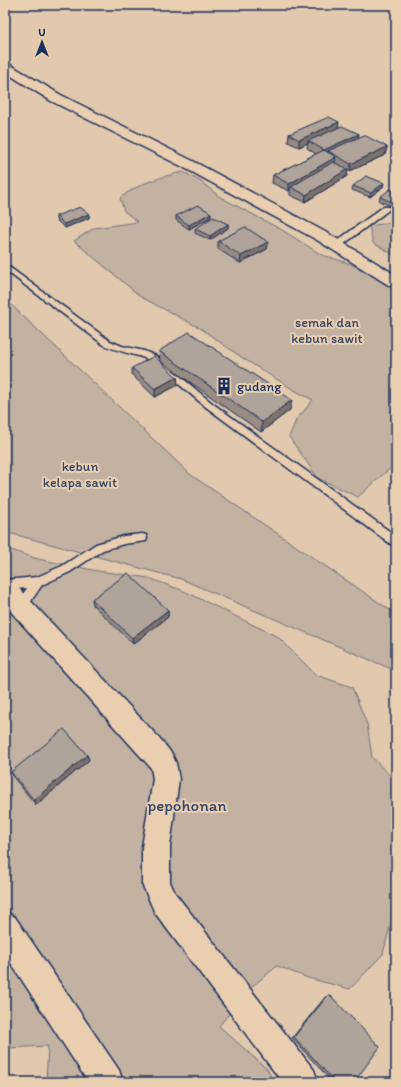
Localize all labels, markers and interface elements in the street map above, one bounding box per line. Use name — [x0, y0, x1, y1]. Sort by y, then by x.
north arrow — [22, 22, 62, 62]
text: U — [38, 26, 46, 39]
park label: semak dan kebun sawit — [291, 314, 363, 347]
building icon: gudang — [214, 376, 234, 396]
place label: gudang — [237, 378, 282, 395]
park label: kebun kelapa sawit — [43, 458, 117, 491]
park label: pepohonan — [147, 795, 227, 815]

